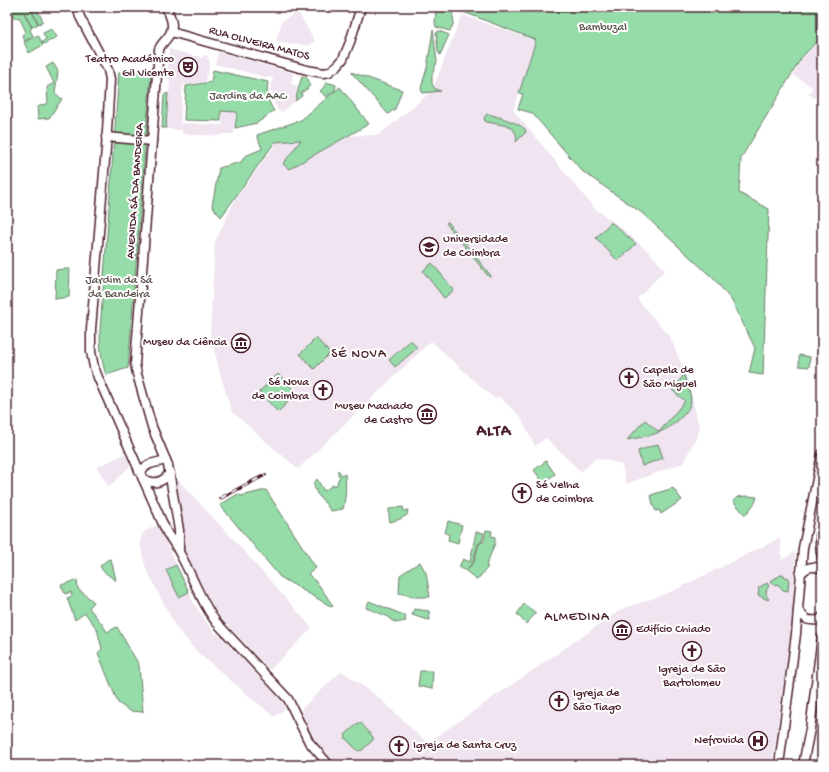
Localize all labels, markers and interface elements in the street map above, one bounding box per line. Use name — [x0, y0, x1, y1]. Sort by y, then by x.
park label: Bambuzal — [578, 21, 627, 35]
street label: RUA OLIVEIRA MATOS — [207, 24, 311, 64]
place label: Teatro Académico Gil Vicente — [85, 53, 175, 81]
theatre icon: Teatro Académico Gil Vicente — [177, 56, 199, 78]
park label: Jardins da AAC — [209, 90, 288, 104]
street label: AVENIDA SÁ DA BANDEIRA — [124, 122, 148, 259]
place label: Universidade de Coimbra — [443, 233, 509, 261]
school or university icon: Universidade de Coimbra — [418, 236, 440, 258]
park label: Jardim da Sá da Bandeira — [85, 274, 153, 302]
museum icon: Museu da Ciência — [230, 332, 252, 354]
place label: Museu da Ciência — [143, 336, 227, 350]
district label: SÉ NOVA — [331, 346, 387, 362]
place label: Capela de São Miguel — [643, 364, 697, 392]
church icon: Capela de São Miguel — [618, 367, 640, 389]
place label: Sé Nova de Coimbra — [252, 376, 309, 404]
church icon: Sé Nova de Coimbra — [312, 379, 334, 401]
place label: Museu Machado de Castro — [335, 400, 413, 428]
museum icon: Museu Machado de Castro — [416, 403, 438, 425]
district label: ALTA — [476, 423, 512, 442]
place label: Sé Velha de Coimbra — [536, 479, 594, 507]
church icon: Sé Velha de Coimbra — [511, 482, 533, 504]
district label: ALMEDINA — [544, 610, 610, 625]
museum icon: Edifício Chiado — [611, 619, 633, 641]
place label: Edifício Chiado — [636, 623, 711, 637]
church icon: Igreja de São Bartolomeu — [681, 640, 703, 662]
place label: Igreja de São Bartolomeu — [658, 663, 726, 691]
place label: Igreja de São Tiago — [573, 687, 621, 715]
church icon: Igreja de São Tiago — [548, 690, 570, 712]
hospital icon: Nefrovida — [747, 730, 769, 752]
place label: Nefrovida — [694, 734, 744, 748]
church icon: Igreja de Santa Cruz — [388, 735, 410, 757]
place label: Igreja de Santa Cruz — [413, 739, 517, 753]

